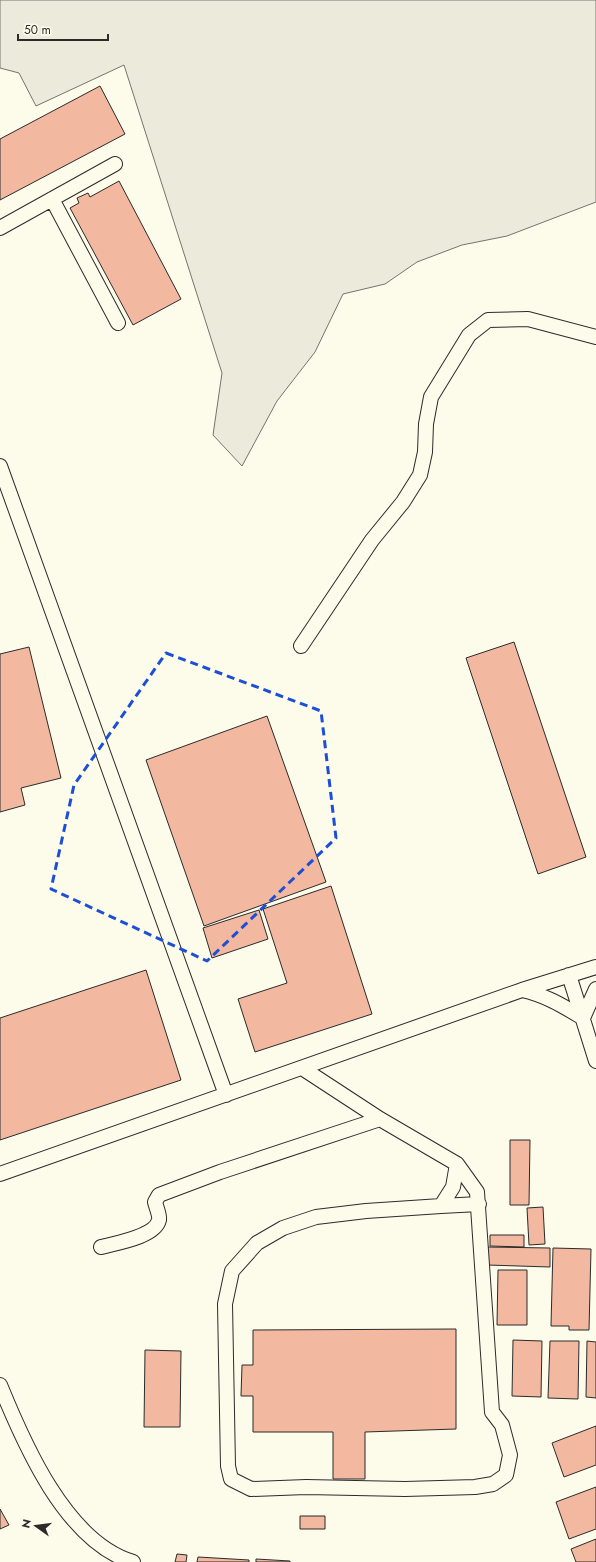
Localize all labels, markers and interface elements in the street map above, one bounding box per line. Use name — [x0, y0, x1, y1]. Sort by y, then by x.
scale bar — [18, 16, 108, 42]
text: 50 m — [24, 21, 51, 39]
north arrow — [16, 1506, 56, 1546]
text: N — [17, 1517, 35, 1530]

